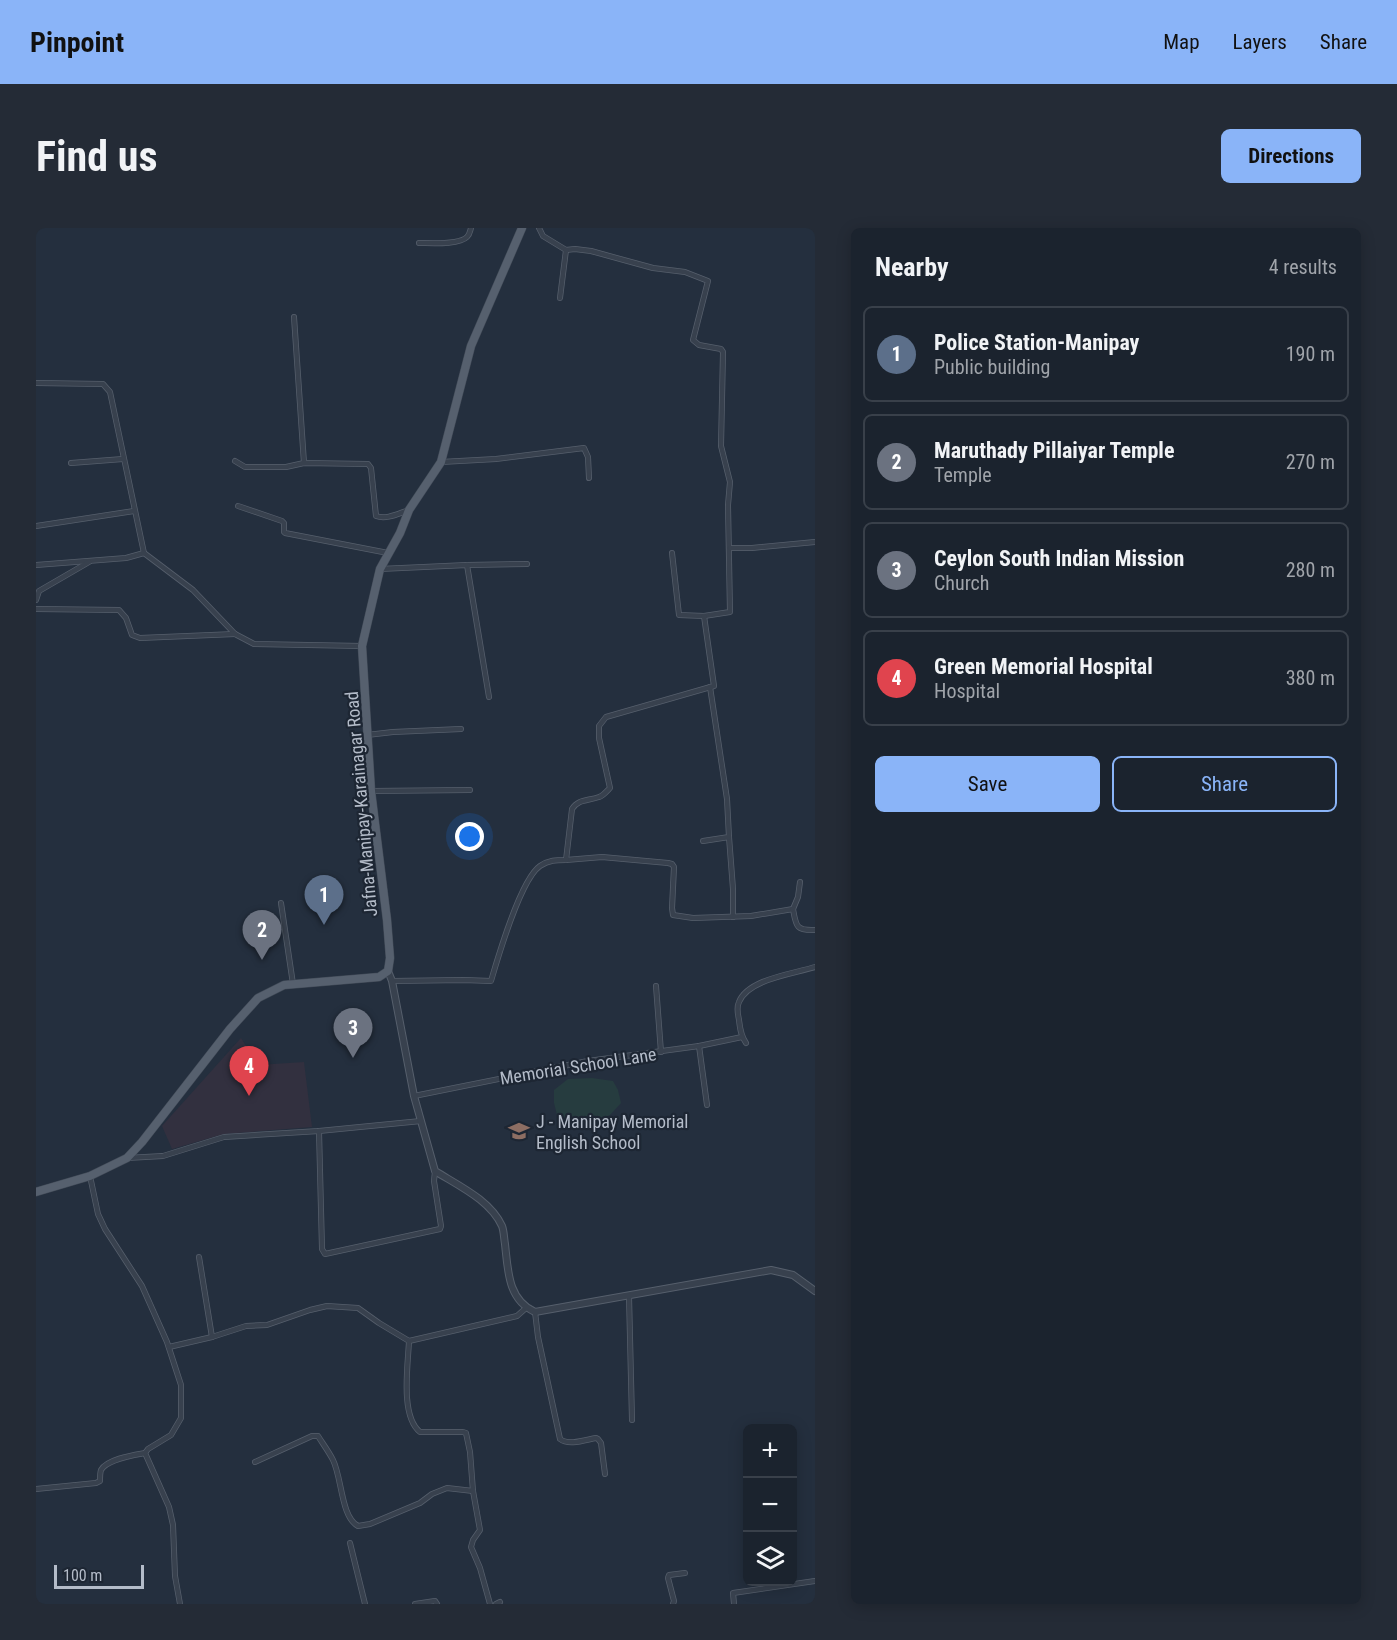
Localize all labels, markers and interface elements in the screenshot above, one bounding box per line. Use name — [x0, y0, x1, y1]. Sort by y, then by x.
text: Pinpoint — [30, 26, 124, 59]
text: Map — [1163, 30, 1200, 54]
text: Layers — [1233, 30, 1287, 54]
text: Share — [1320, 30, 1367, 54]
button: Directions — [1221, 129, 1361, 183]
text: Find us — [36, 132, 157, 181]
text: Nearby — [875, 252, 949, 282]
text: 4 results — [1269, 255, 1337, 279]
text: Police Station-Manipay — [934, 330, 1139, 355]
text: 1 — [891, 342, 902, 366]
text: 190 m — [1286, 342, 1335, 366]
text: Public building — [934, 355, 1050, 379]
text: Maruthady Pillaiyar Temple — [934, 438, 1174, 463]
text: 2 — [891, 450, 902, 474]
text: 270 m — [1286, 450, 1335, 474]
text: Temple — [934, 463, 992, 487]
text: Ceylon South Indian Mission — [934, 546, 1184, 571]
text: 3 — [891, 558, 902, 582]
text: 280 m — [1286, 558, 1335, 582]
text: Church — [934, 571, 989, 595]
text: Green Memorial Hospital — [934, 654, 1153, 679]
text: 4 — [891, 666, 902, 690]
text: 380 m — [1286, 666, 1335, 690]
text: Hospital — [934, 679, 1000, 703]
street label: Jafna-Manipay-Karainagar Road — [341, 690, 381, 918]
button: Save — [875, 756, 1100, 812]
button: Share — [1112, 756, 1337, 812]
your location — [455, 822, 484, 851]
pin: 1 — [304, 876, 344, 925]
pin: 2 — [242, 910, 282, 960]
pin: 3 — [334, 1008, 372, 1058]
street label: Memorial School Lane — [498, 1043, 658, 1089]
pin: 4 — [230, 1046, 268, 1096]
place label: J - Manipay Memorial English School — [536, 1111, 688, 1153]
school or university icon: J - Manipay Memorial English School — [507, 1119, 531, 1143]
map controls — [743, 1424, 797, 1586]
button: + — [743, 1424, 797, 1478]
button: − — [743, 1478, 797, 1532]
button: layers — [743, 1532, 797, 1586]
scale bar — [54, 1562, 144, 1590]
text: 100 m — [63, 1566, 102, 1585]

